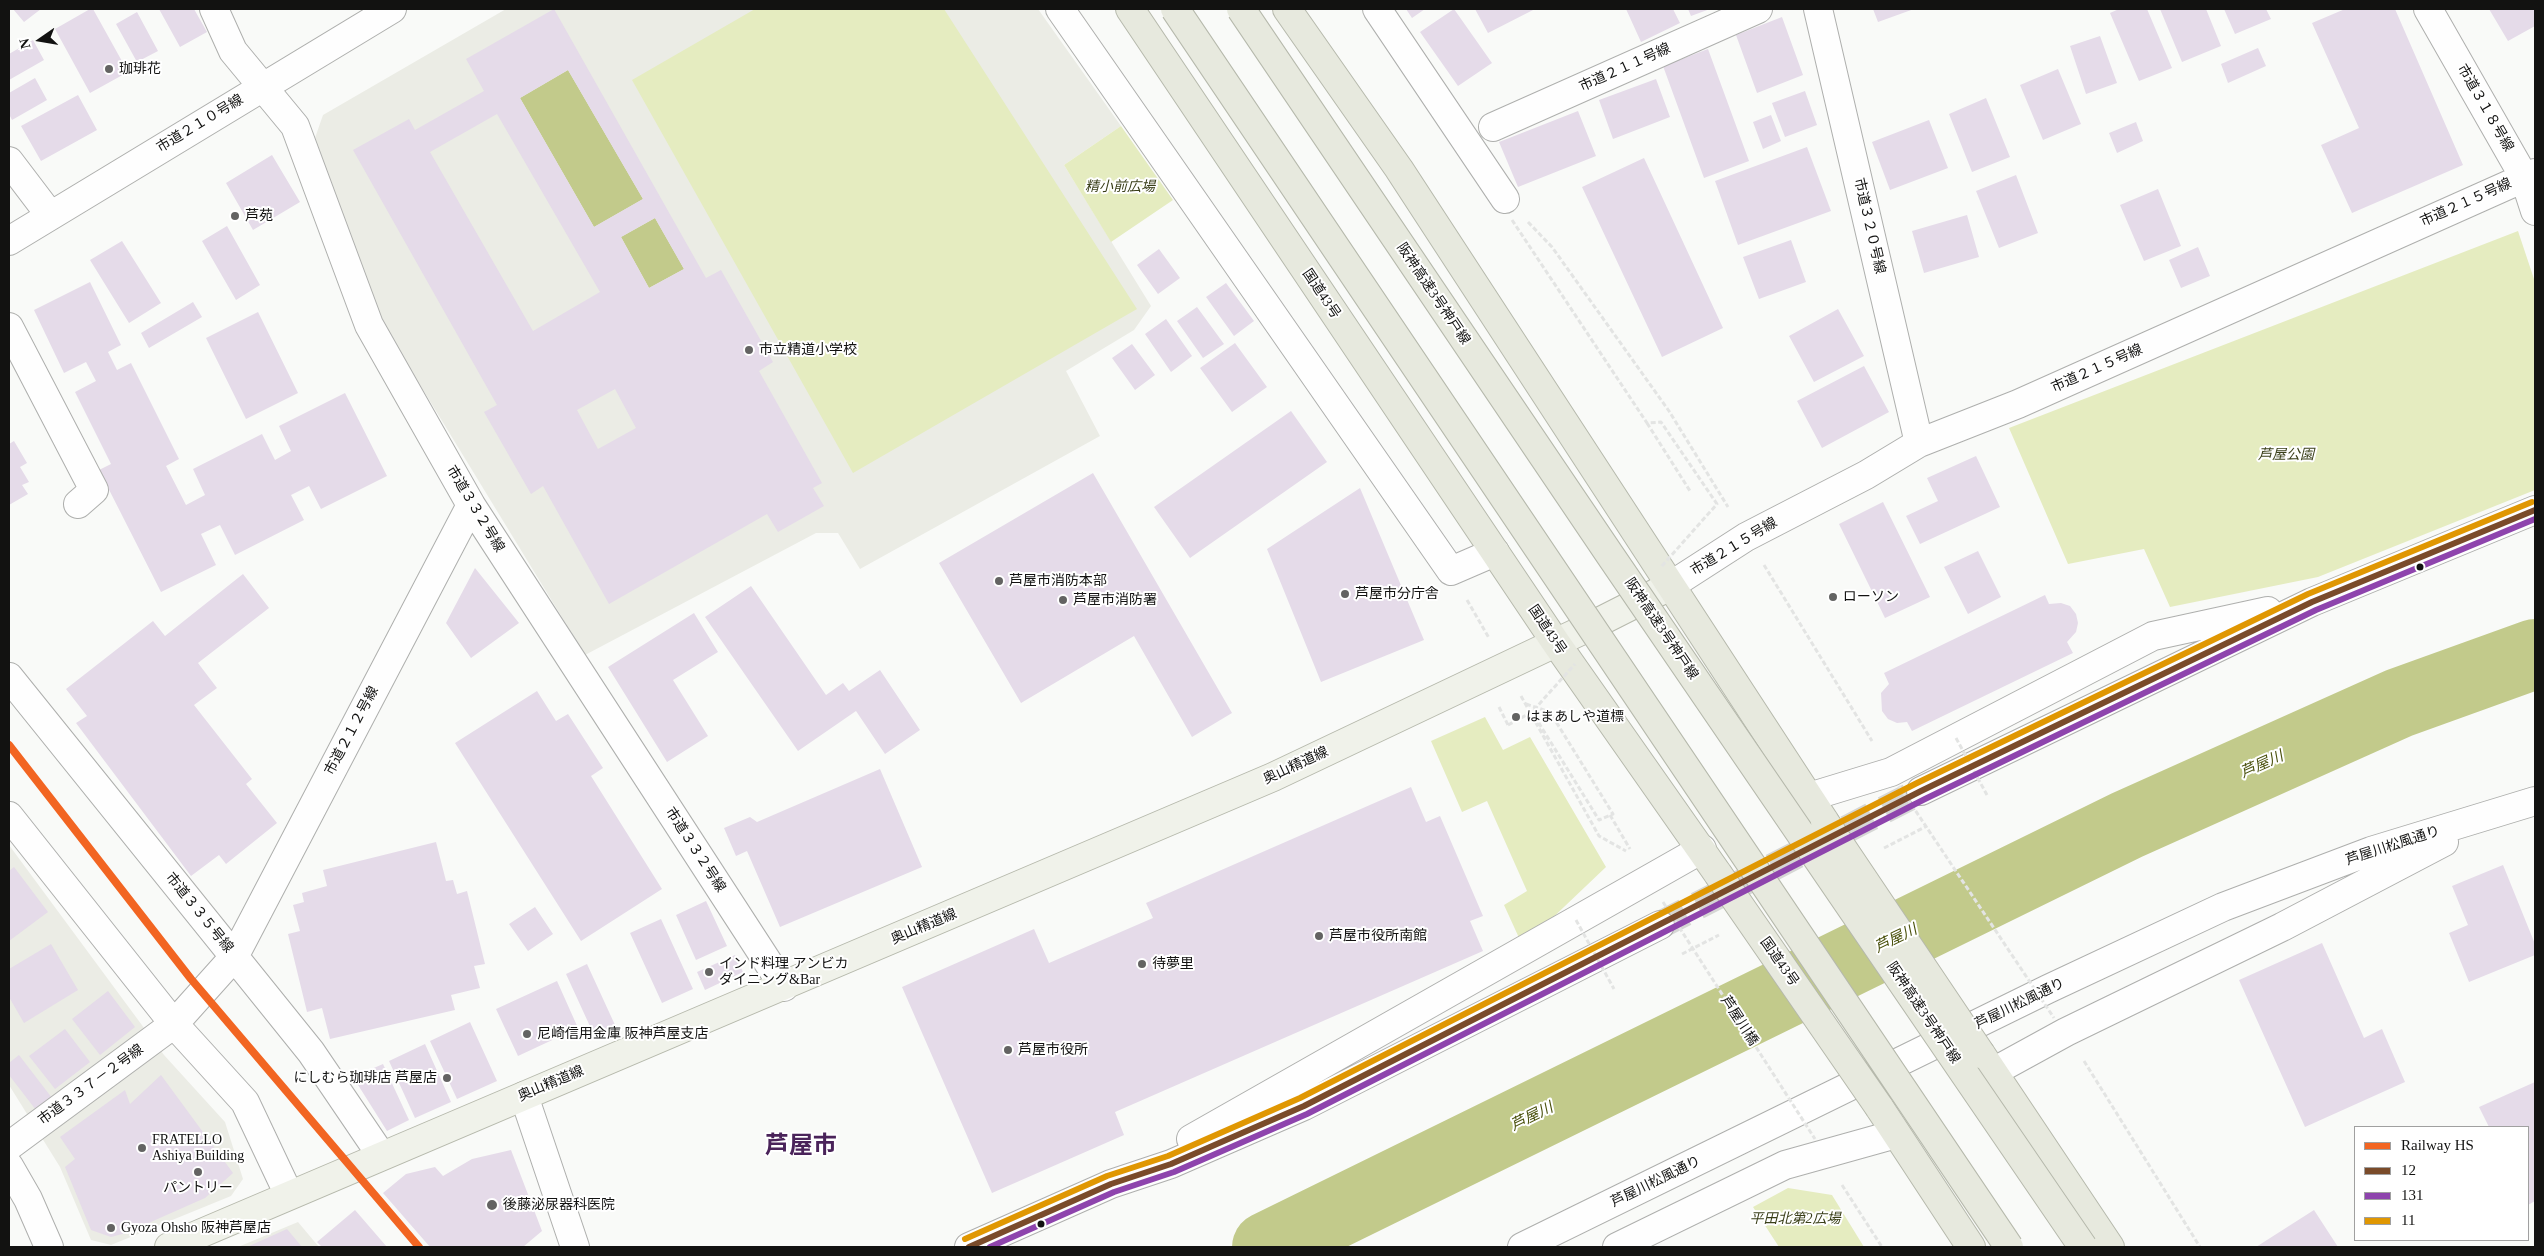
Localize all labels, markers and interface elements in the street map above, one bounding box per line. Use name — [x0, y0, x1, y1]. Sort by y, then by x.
north arrow — [15, 15, 65, 65]
text: N — [16, 37, 33, 50]
street label: 市道２１１号線 — [1577, 40, 1673, 96]
place label: 珈琲花 — [119, 61, 161, 77]
street label: 市道３１８号線 — [2453, 61, 2517, 155]
marker: 珈琲花 — [103, 63, 115, 75]
street label: 市道２１０号線 — [154, 92, 246, 156]
street label: 市道２１５号線 — [2418, 175, 2514, 231]
street label: 市道３２０号線 — [1850, 176, 1888, 276]
park label: 精小前広場 — [1085, 179, 1155, 195]
place label: 芦苑 — [245, 208, 273, 224]
marker: 芦苑 — [229, 210, 241, 222]
street label: 阪神高速3号神戸線 — [1393, 240, 1473, 348]
street label: 国道43号 — [1298, 266, 1344, 322]
street label: 市道２１５号線 — [2049, 341, 2145, 397]
place label: 市立精道小学校 — [759, 342, 857, 358]
marker: 市立精道小学校 — [743, 344, 755, 356]
park label: 芦屋公園 — [2258, 447, 2314, 463]
street label: 市道３３２号線 — [443, 463, 507, 555]
street label: 市道２１５号線 — [1688, 515, 1780, 579]
unlabelled marker — [2415, 562, 2425, 572]
place label: 芦屋市消防本部 — [1009, 573, 1107, 589]
marker: 芦屋市消防本部 — [993, 575, 1005, 587]
street label: 阪神高速3号神戸線 — [1621, 575, 1701, 683]
place label: 芦屋市分庁舎 — [1355, 586, 1439, 602]
marker: 芦屋市分庁舎 — [1339, 588, 1351, 600]
place label: ローソン — [1843, 589, 1899, 605]
marker: ローソン — [1827, 591, 1839, 603]
place label: 芦屋市消防署 — [1073, 592, 1157, 608]
marker: 芦屋市消防署 — [1057, 594, 1069, 606]
street label: 国道43号 — [1524, 602, 1570, 658]
street label: 市道２１２号線 — [322, 684, 382, 778]
place label: はまあしや道標 — [1526, 709, 1624, 725]
marker: はまあしや道標 — [1510, 711, 1522, 723]
street label: 奥山精道線 — [1261, 744, 1331, 788]
water label: 芦屋川 — [2238, 748, 2286, 782]
street label: 市道３３２号線 — [661, 804, 729, 896]
street label: 芦屋川松風通り — [2344, 823, 2442, 869]
street label: 市道３３５号線 — [162, 870, 236, 956]
street label: 奥山精道線 — [889, 906, 959, 948]
water label: 芦屋川 — [1872, 921, 1920, 957]
place label: 芦屋市役所南館 — [1329, 928, 1427, 944]
marker: 芦屋市役所南館 — [1313, 930, 1325, 942]
street label: 国道43号 — [1756, 934, 1802, 990]
place label: インド料理 アンビカ ダイニング&Bar — [719, 956, 848, 989]
place label: 待夢里 — [1152, 956, 1194, 972]
marker: 待夢里 — [1136, 958, 1148, 970]
street label: 阪神高速3号神戸線 — [1883, 959, 1963, 1067]
marker: インド料理 アンビカ ダイニング&Bar — [703, 966, 715, 978]
street label: 芦屋川松風通り — [1972, 975, 2068, 1033]
street label: 芦屋川橋 — [1717, 993, 1761, 1049]
place label: 尼崎信用金庫 阪神芦屋支店 — [537, 1026, 708, 1042]
marker: 尼崎信用金庫 阪神芦屋支店 — [521, 1028, 533, 1040]
street label: 市道３３７－２号線 — [35, 1041, 147, 1129]
place label: 芦屋市役所 — [1018, 1042, 1088, 1058]
marker: 芦屋市役所 — [1002, 1044, 1014, 1056]
street label: 奥山精道線 — [516, 1063, 586, 1105]
place label: にしむら珈琲店 芦屋店 — [294, 1070, 437, 1086]
marker: にしむら珈琲店 芦屋店 — [441, 1072, 453, 1084]
water label: 芦屋川 — [1508, 1099, 1556, 1135]
legend — [2354, 1126, 2529, 1241]
place label: FRATELLO Ashiya Building — [152, 1132, 244, 1164]
district label: 芦屋市 — [765, 1133, 837, 1161]
text: Railway HS — [2401, 1137, 2474, 1153]
marker: FRATELLO Ashiya Building — [136, 1142, 148, 1154]
street label: 芦屋川松風通り — [1608, 1153, 1704, 1211]
text: 12 — [2401, 1162, 2416, 1178]
marker: パントリー — [192, 1166, 204, 1178]
place label: パントリー — [163, 1180, 233, 1196]
text: 131 — [2401, 1187, 2424, 1203]
place label: 後藤泌尿器科医院 — [503, 1197, 615, 1213]
marker: 後藤泌尿器科医院 — [485, 1198, 499, 1212]
park label: 平田北第2広場 — [1750, 1211, 1840, 1227]
text: 11 — [2401, 1212, 2415, 1228]
unlabelled marker — [1036, 1219, 1046, 1229]
place label: Gyoza Ohsho 阪神芦屋店 — [121, 1220, 271, 1236]
marker: Gyoza Ohsho 阪神芦屋店 — [105, 1222, 117, 1234]

